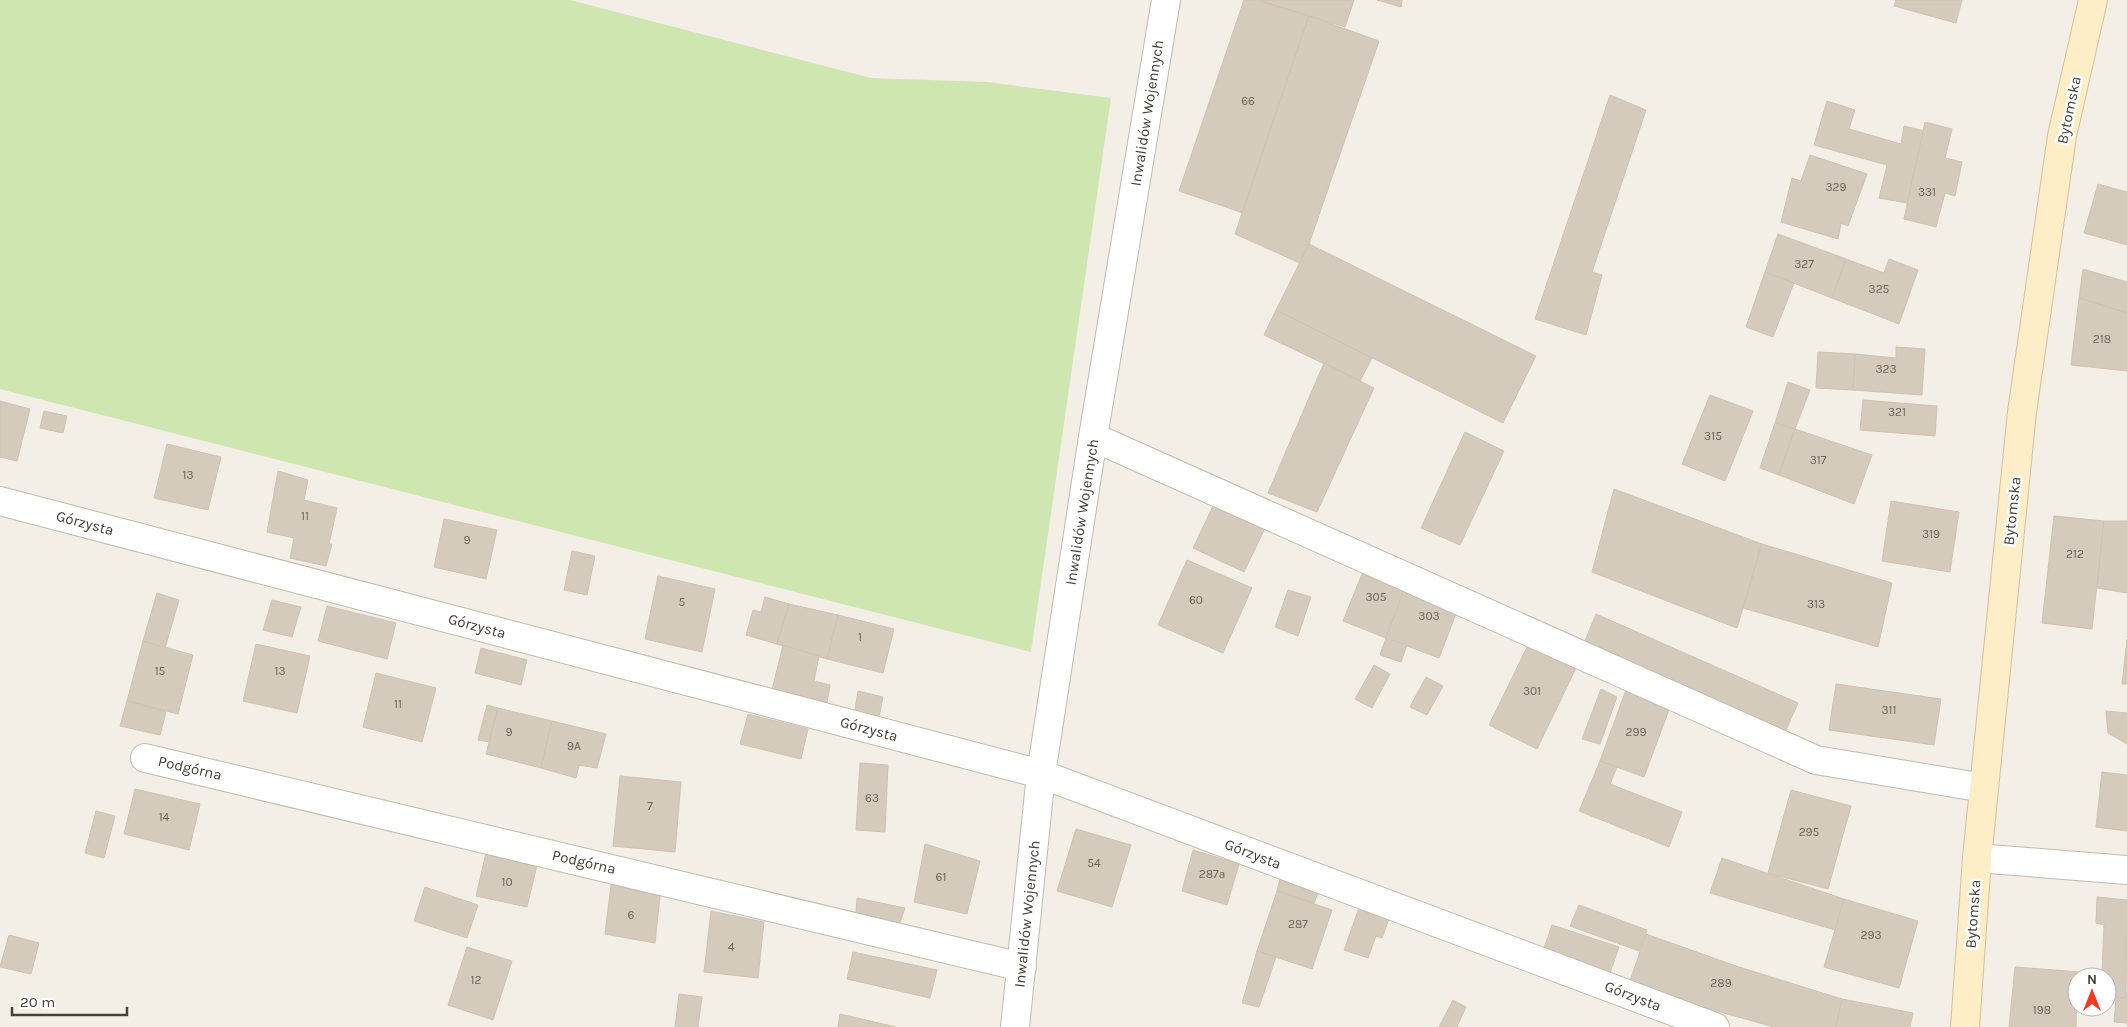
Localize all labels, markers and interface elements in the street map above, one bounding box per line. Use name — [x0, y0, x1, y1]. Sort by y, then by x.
street label: Inwalidów Wojennych — [1127, 39, 1167, 187]
street label: Bytomska — [2053, 74, 2085, 146]
house number: 66 — [1241, 94, 1255, 108]
house number: 329 — [1825, 180, 1847, 194]
house number: 331 — [1918, 185, 1936, 199]
house number: 327 — [1794, 257, 1814, 271]
house number: 325 — [1869, 282, 1890, 296]
house number: 218 — [2093, 332, 2111, 346]
house number: 323 — [1875, 362, 1897, 376]
house number: 321 — [1888, 405, 1906, 419]
house number: 315 — [1704, 429, 1722, 443]
street label: Inwalidów Wojennych — [1062, 438, 1102, 586]
house number: 317 — [1810, 453, 1827, 467]
house number: 13 — [182, 468, 194, 482]
street label: Bytomska — [1999, 476, 2025, 546]
street label: Górzysta — [54, 507, 116, 539]
house number: 11 — [301, 509, 309, 523]
house number: 319 — [1922, 527, 1940, 541]
house number: 9 — [464, 533, 471, 547]
house number: 212 — [2066, 547, 2084, 561]
house number: 305 — [1366, 590, 1387, 604]
house number: 60 — [1189, 593, 1203, 607]
house number: 5 — [679, 595, 686, 609]
house number: 313 — [1807, 597, 1825, 611]
house number: 303 — [1418, 609, 1440, 623]
street label: Górzysta — [446, 610, 508, 642]
house number: 1 — [858, 630, 862, 644]
house number: 15 — [155, 664, 166, 678]
house number: 13 — [274, 664, 286, 678]
house number: 301 — [1523, 684, 1541, 698]
house number: 11 — [394, 697, 402, 711]
house number: 311 — [1881, 703, 1897, 717]
street label: Górzysta — [838, 713, 900, 745]
house number: 9 — [506, 725, 513, 739]
house number: 299 — [1626, 725, 1646, 739]
house number: 9A — [567, 739, 581, 753]
street label: Podgórna — [156, 752, 224, 784]
house number: 63 — [865, 791, 879, 805]
house number: 7 — [647, 799, 653, 813]
house number: 14 — [159, 810, 170, 824]
house number: 295 — [1799, 825, 1820, 839]
street label: Górzysta — [1222, 835, 1284, 873]
street label: Inwalidów Wojennych — [1010, 839, 1044, 989]
street label: Podgórna — [550, 846, 618, 878]
house number: 54 — [1087, 856, 1101, 870]
house number: 287a — [1199, 867, 1225, 881]
house number: 61 — [936, 870, 946, 884]
house number: 10 — [501, 875, 513, 889]
street label: Bytomska — [1962, 879, 1984, 949]
house number: 6 — [628, 908, 635, 922]
house number: 287 — [1288, 917, 1308, 931]
house number: 293 — [1860, 928, 1882, 942]
house number: 4 — [728, 940, 735, 954]
north arrow — [2067, 967, 2117, 1017]
text: N — [2087, 971, 2097, 988]
house number: 12 — [471, 973, 482, 987]
house number: 289 — [1710, 976, 1732, 990]
street label: Górzysta — [1602, 977, 1664, 1015]
scale bar — [12, 984, 128, 1016]
text: 20 m — [20, 993, 55, 1011]
house number: 198 — [2033, 1003, 2051, 1017]

